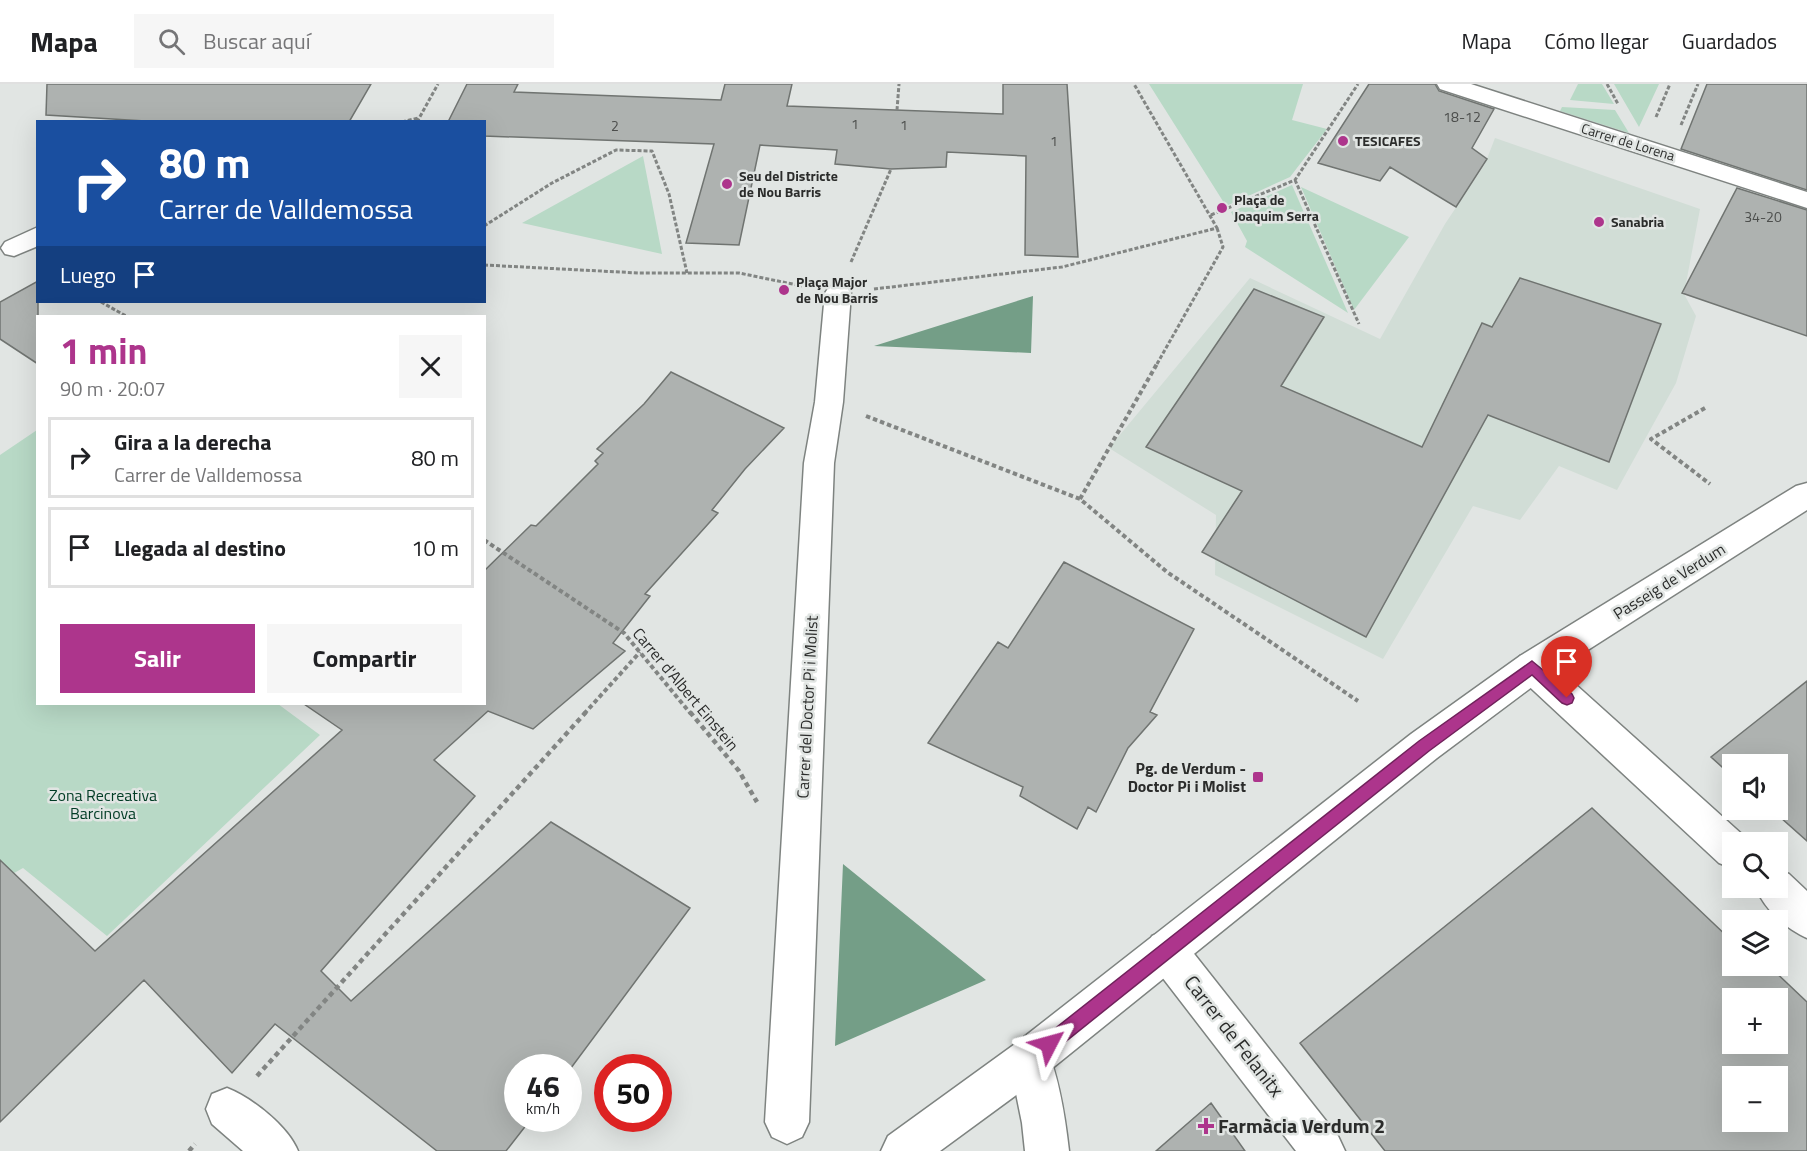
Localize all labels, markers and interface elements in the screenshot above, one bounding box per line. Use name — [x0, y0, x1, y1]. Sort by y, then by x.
search box — [134, 14, 554, 68]
text: Mapa — [30, 20, 98, 63]
text: Buscar aquí — [203, 24, 311, 58]
icon: search — [155, 25, 188, 58]
text: Mapa — [1462, 25, 1511, 57]
text: Cómo llegar — [1544, 25, 1649, 57]
text: Guardados — [1682, 25, 1777, 57]
house number: 18-12 — [1443, 106, 1481, 127]
house number: 1 — [851, 113, 859, 134]
house number: 1 — [900, 114, 908, 135]
house number: 2 — [611, 115, 619, 136]
street label: Carrer de Lorena — [1579, 117, 1678, 166]
text: 80 m — [159, 130, 251, 194]
house number: 1 — [1050, 130, 1058, 151]
place label: TESICAFES — [1355, 130, 1421, 151]
marker: TESICAFES — [1336, 134, 1350, 148]
icon: right — [60, 144, 138, 222]
place label: Seu del Districte de Nou Barris — [739, 165, 838, 202]
marker: Seu del Districte de Nou Barris — [720, 177, 734, 191]
text: Carrer de Valldemossa — [159, 188, 413, 229]
place label: Plaça de Joaquim Serra — [1234, 189, 1319, 226]
marker: Plaça de Joaquim Serra — [1215, 201, 1229, 215]
house number: 34-20 — [1744, 206, 1782, 227]
place label: Sanabria — [1611, 211, 1664, 232]
marker: Sanabria — [1592, 215, 1606, 229]
text: Luego — [60, 258, 116, 292]
icon: arrive — [128, 258, 161, 291]
place label: Plaça Major de Nou Barris — [796, 271, 879, 308]
marker: Plaça Major de Nou Barris — [777, 283, 791, 297]
text: 1 min — [60, 323, 147, 378]
button: close — [399, 335, 462, 398]
text: 90 m · 20:07 — [60, 373, 166, 404]
text: Gira a la derecha — [114, 425, 271, 459]
icon: right — [63, 441, 96, 474]
text: 80 m — [411, 441, 459, 475]
text: Carrer de Valldemossa — [114, 459, 302, 490]
icon: arrive — [63, 531, 96, 564]
text: Llegada al destino — [114, 531, 286, 565]
text: 10 m — [411, 531, 459, 565]
street label: Passeig de Verdum — [1608, 537, 1730, 625]
street label: Carrer del Doctor Pi i Molist — [790, 615, 824, 799]
street label: Carrer d'Albert Einstein — [627, 622, 745, 756]
button: Salir — [60, 624, 255, 693]
button: Compartir — [267, 624, 462, 693]
pin — [1541, 636, 1592, 698]
icon: arrive — [1550, 645, 1583, 678]
map controls — [1722, 754, 1788, 1132]
button: sound — [1722, 754, 1788, 820]
place label: Pg. de Verdum - Doctor Pi i Molist — [1128, 756, 1246, 798]
marker: Pg. de Verdum - Doctor Pi i Molist — [1251, 770, 1265, 784]
park label: Zona Recreativa Barcinova — [49, 783, 157, 825]
button: search — [1722, 832, 1788, 898]
button: layers — [1722, 910, 1788, 976]
street label: Carrer de Felanitx — [1177, 968, 1292, 1103]
button: + — [1722, 988, 1788, 1054]
position arrow — [1017, 1012, 1081, 1076]
speed limit sign: 50 — [594, 1054, 672, 1132]
text: 46 — [526, 1063, 560, 1109]
button: − — [1722, 1066, 1788, 1132]
text: km/h — [526, 1097, 560, 1120]
place label: Farmàcia Verdum 2 — [1218, 1110, 1385, 1141]
marker: Farmàcia Verdum 2 — [1199, 1119, 1213, 1133]

